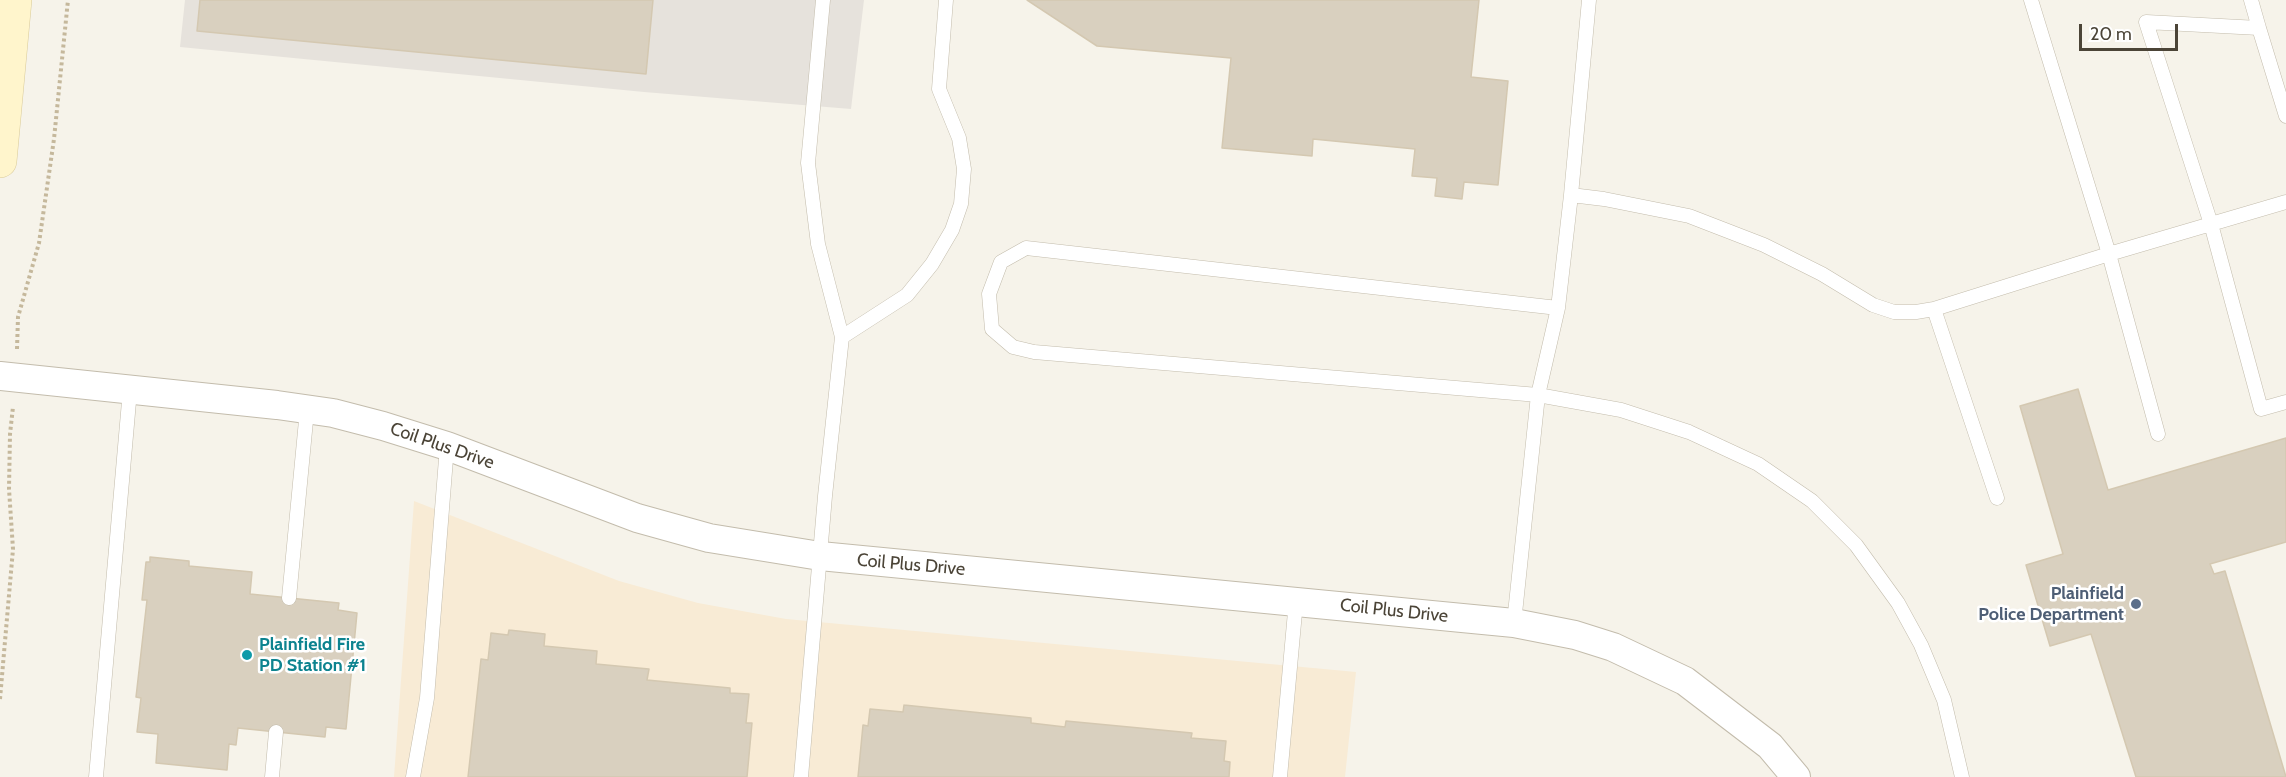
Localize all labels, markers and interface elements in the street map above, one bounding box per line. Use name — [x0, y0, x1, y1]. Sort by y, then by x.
scale bar — [2082, 12, 2181, 50]
text: 20 m — [2090, 23, 2132, 45]
street label: Coil Plus Drive — [387, 418, 497, 474]
street label: Coil Plus Drive — [856, 550, 966, 580]
place label: Plainfield Police Department — [1978, 583, 2124, 626]
street label: Coil Plus Drive — [1339, 595, 1449, 627]
marker: Plainfield Police Department — [2129, 597, 2143, 611]
place label: Plainfield Fire PD Station #1 — [259, 634, 366, 676]
marker: Plainfield Fire PD Station #1 — [240, 648, 254, 662]

